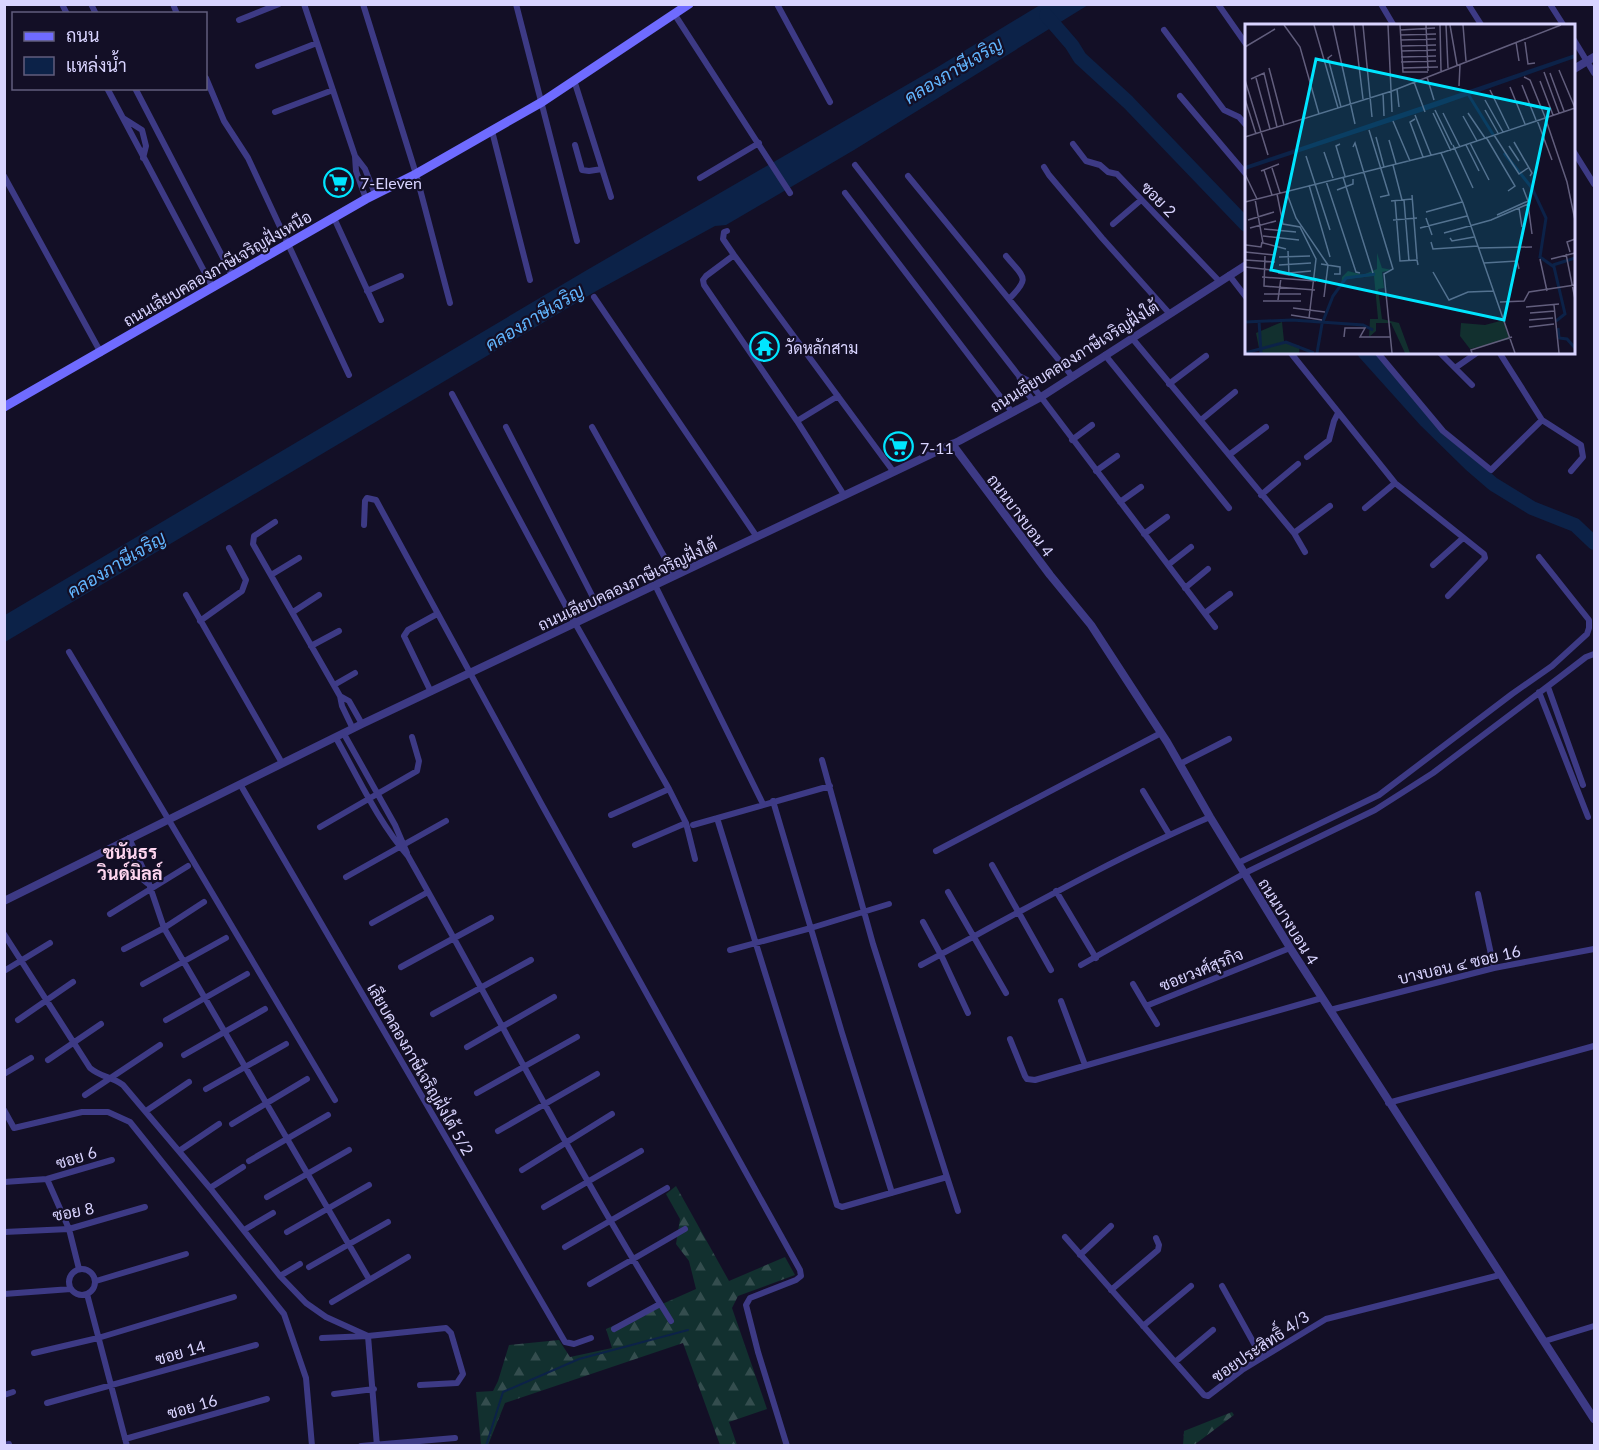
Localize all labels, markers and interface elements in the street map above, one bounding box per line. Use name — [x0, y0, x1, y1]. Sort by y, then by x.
legend — [12, 12, 207, 90]
text: ถนน — [66, 24, 99, 46]
inset map — [1245, 24, 1575, 354]
water label: คลองภาษีเจริญ — [899, 31, 1007, 109]
text: แหล่งน้ำ — [66, 50, 127, 76]
supermarket icon: 7-Eleven — [323, 166, 355, 198]
place label: 7-Eleven — [360, 173, 422, 192]
street label: ซอย 2 — [1138, 177, 1180, 221]
street label: ถนนเลียบคลองภาษีเจริญฝั่งเหนือ — [118, 203, 315, 331]
water label: คลองภาษีเจริญ — [480, 278, 588, 356]
street label: ถนนเลียบคลองภาษีเจริญฝั่งใต้ — [984, 293, 1163, 417]
temple icon: วัดหลักสาม — [748, 331, 780, 363]
place label: วัดหลักสาม — [785, 338, 858, 357]
supermarket icon: 7-11 — [883, 431, 915, 463]
place label: 7-11 — [920, 438, 954, 457]
street label: ถนนบางบอน 4 — [984, 470, 1058, 560]
water label: คลองภาษีเจริญ — [62, 525, 170, 603]
street label: ถนนเลียบคลองภาษีเจริญฝั่งใต้ — [533, 531, 721, 635]
district label: ชนันธร วินด์มิลล์ — [97, 841, 163, 884]
street label: ถนนบางบอน 4 — [1255, 874, 1323, 968]
street label: บางบอน ๔ ซอย 16 — [1396, 941, 1522, 987]
street label: ซอยวงศ์สุรกิจ — [1156, 942, 1247, 997]
street label: เลียบคลองภาษีเจริญฝั่งใต้ 5/2 — [363, 978, 481, 1159]
street label: ซอย 6 — [53, 1142, 99, 1172]
street label: ซอย 8 — [51, 1198, 95, 1224]
street label: ซอยประสิทธิ์ 4/3 — [1205, 1303, 1312, 1386]
street label: ซอย 14 — [153, 1336, 207, 1368]
street label: ซอย 16 — [165, 1390, 219, 1422]

